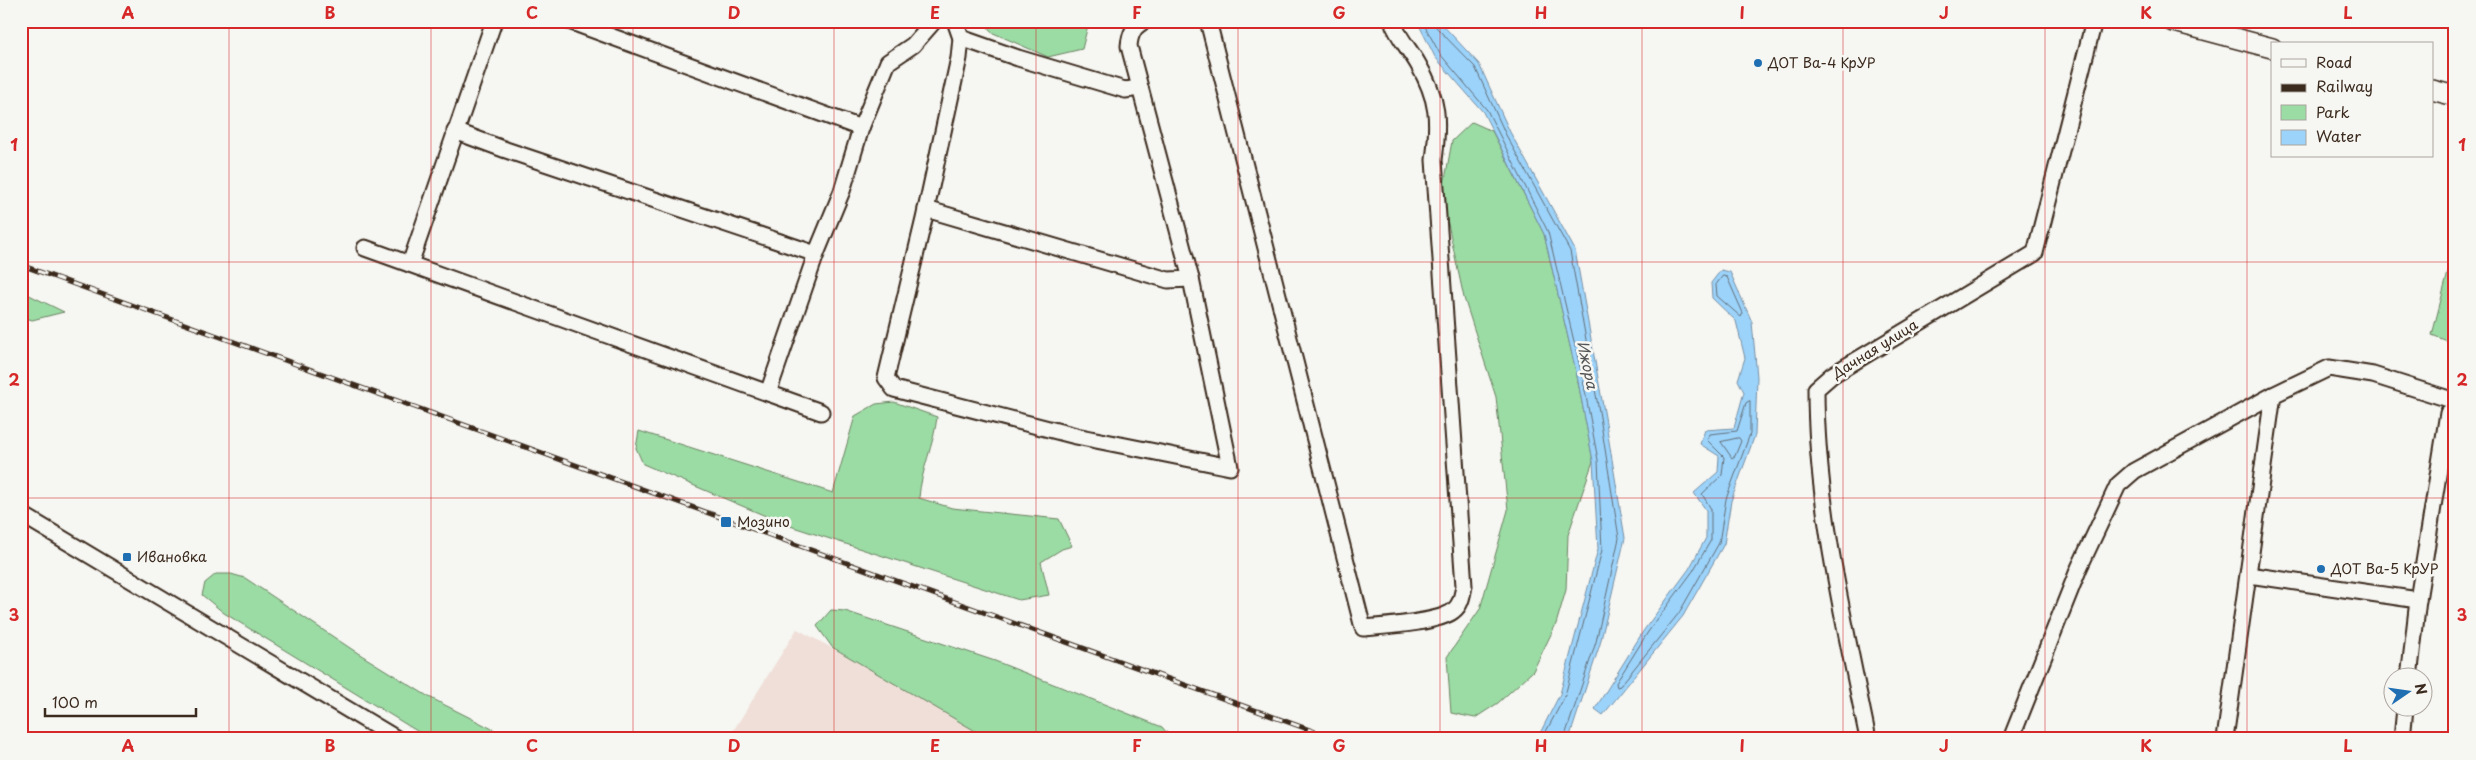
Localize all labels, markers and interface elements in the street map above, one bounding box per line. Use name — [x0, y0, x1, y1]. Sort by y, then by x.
text: A — [122, 0, 135, 24]
text: B — [325, 0, 336, 24]
text: C — [526, 0, 538, 24]
text: D — [728, 0, 740, 24]
text: E — [930, 0, 940, 24]
text: F — [1132, 0, 1142, 24]
text: G — [1332, 0, 1346, 24]
text: H — [1535, 0, 1547, 24]
text: I — [1739, 0, 1745, 24]
text: J — [1939, 0, 1949, 24]
text: K — [2140, 0, 2152, 24]
text: L — [2343, 0, 2353, 24]
legend — [2271, 42, 2434, 158]
text: Road — [2316, 50, 2352, 73]
place label: ДОТ Ва-4 КрУР — [1767, 52, 1876, 73]
marker: ДОТ Ва-4 КрУР — [1752, 57, 1764, 69]
text: Railway — [2316, 74, 2373, 97]
text: Park — [2316, 100, 2350, 123]
text: Water — [2316, 124, 2361, 147]
text: 1 — [10, 132, 18, 156]
text: 1 — [2458, 132, 2466, 156]
street label: Дачная улица — [1827, 314, 1922, 384]
water label: Ижора — [1572, 339, 1605, 392]
text: 2 — [8, 367, 20, 391]
text: 2 — [2456, 367, 2468, 391]
place label: Мозино — [737, 511, 790, 532]
marker: Мозино — [719, 515, 733, 529]
place label: Ивановка — [137, 546, 207, 567]
marker: Ивановка — [121, 551, 133, 563]
place label: ДОТ Ва-5 КрУР — [2330, 558, 2439, 579]
marker: ДОТ Ва-5 КрУР — [2315, 563, 2327, 575]
text: 3 — [9, 602, 19, 626]
text: 3 — [2457, 602, 2467, 626]
north arrow — [2384, 668, 2434, 718]
text: N — [2410, 681, 2433, 697]
scale bar — [45, 685, 196, 717]
text: 100 m — [52, 690, 98, 713]
text: A — [122, 733, 135, 757]
text: B — [325, 733, 336, 757]
text: C — [526, 733, 538, 757]
text: D — [728, 733, 740, 757]
text: E — [930, 733, 940, 757]
text: F — [1132, 733, 1142, 757]
text: G — [1332, 733, 1346, 757]
text: H — [1535, 733, 1547, 757]
text: I — [1739, 733, 1745, 757]
text: J — [1939, 733, 1949, 757]
text: K — [2140, 733, 2152, 757]
text: L — [2343, 733, 2353, 757]

